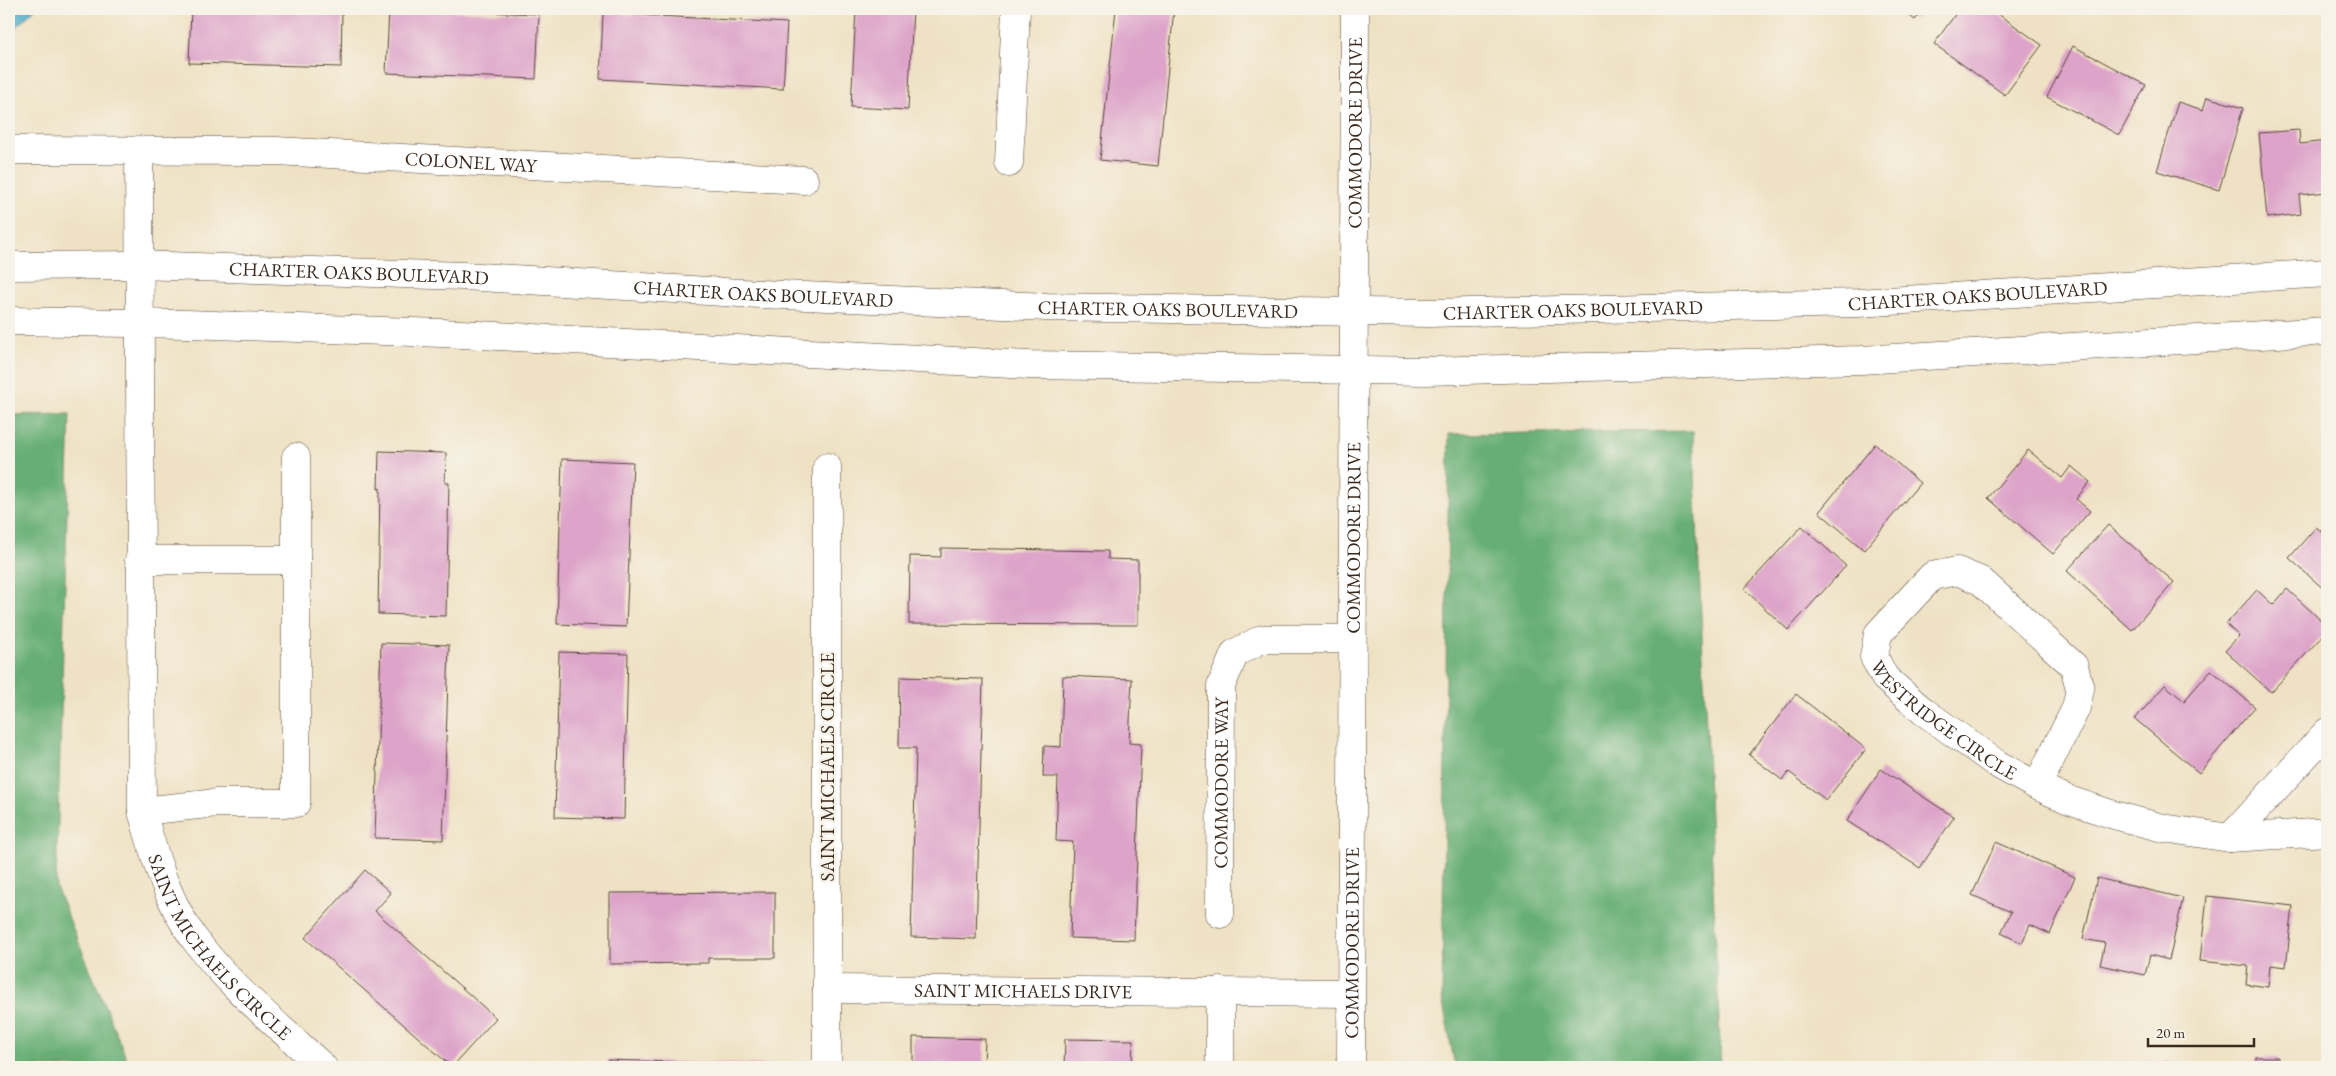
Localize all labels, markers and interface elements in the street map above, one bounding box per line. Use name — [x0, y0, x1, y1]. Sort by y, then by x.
street label: COMMODORE DRIVE — [1342, 37, 1367, 229]
street label: COLONEL WAY — [404, 146, 538, 178]
street label: CHARTER OAKS BOULEVARD — [228, 256, 490, 290]
street label: CHARTER OAKS BOULEVARD — [633, 274, 894, 312]
street label: CHARTER OAKS BOULEVARD — [1847, 275, 2108, 316]
street label: CHARTER OAKS BOULEVARD — [1037, 294, 1298, 323]
street label: CHARTER OAKS BOULEVARD — [1443, 294, 1703, 325]
street label: COMMODORE DRIVE — [1340, 442, 1366, 634]
street label: SAINT MICHAELS CIRCLE — [815, 652, 840, 881]
street label: WESTRIDGE CIRCLE — [1865, 656, 2022, 785]
street label: COMMODORE WAY — [1208, 696, 1233, 869]
street label: COMMODORE DRIVE — [1339, 847, 1364, 1039]
street label: SAINT MICHAELS CIRCLE — [143, 851, 297, 1045]
street label: SAINT MICHAELS DRIVE — [914, 977, 1132, 1004]
scale bar — [2148, 1016, 2255, 1048]
text: 20 m — [2156, 1023, 2185, 1042]

